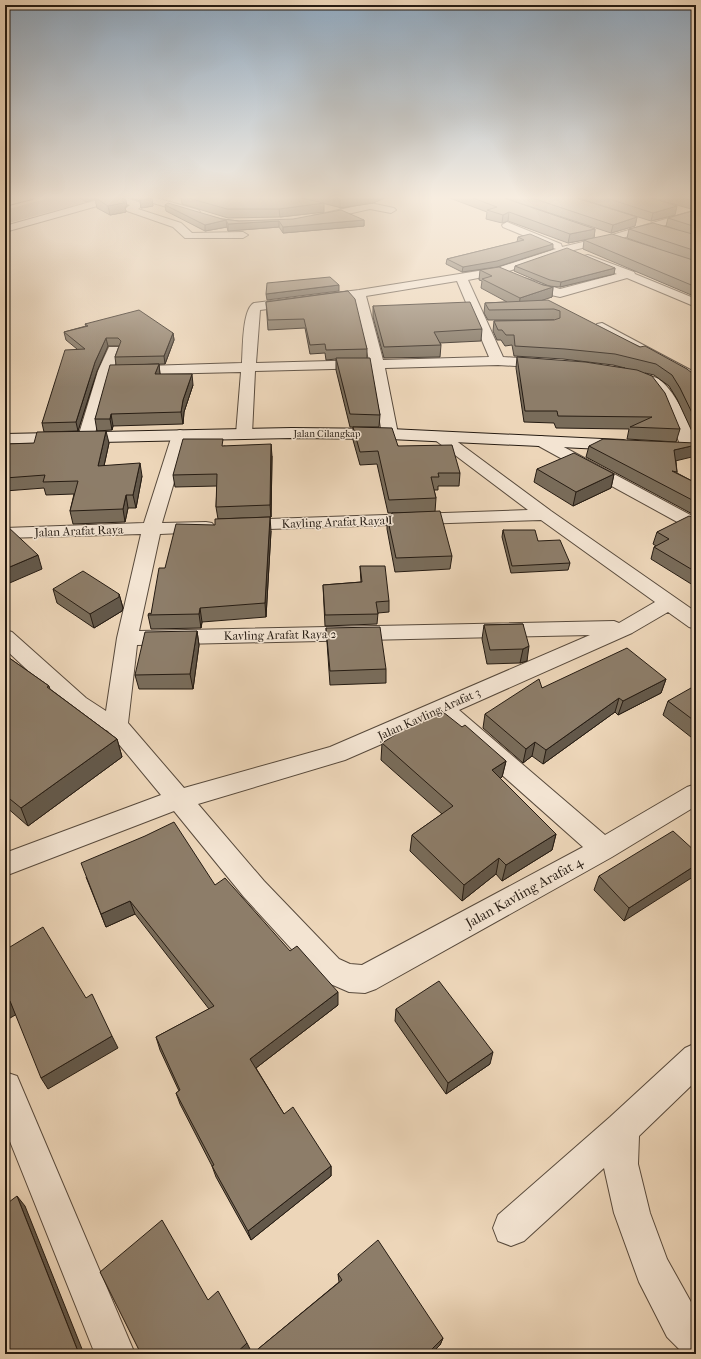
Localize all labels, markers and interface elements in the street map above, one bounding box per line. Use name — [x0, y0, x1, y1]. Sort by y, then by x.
street label: Jalan Cilangkap — [293, 428, 361, 440]
street label: Kavling Arafat Raya I — [281, 513, 393, 531]
street label: Jalan Arafat Raya — [33, 522, 124, 540]
street label: Kavling Arafat Raya 2 — [224, 627, 336, 643]
street label: Jalan Kavling Arafat 3 — [375, 685, 483, 743]
street label: Jalan Kavling Arafat 4 — [462, 853, 587, 932]

